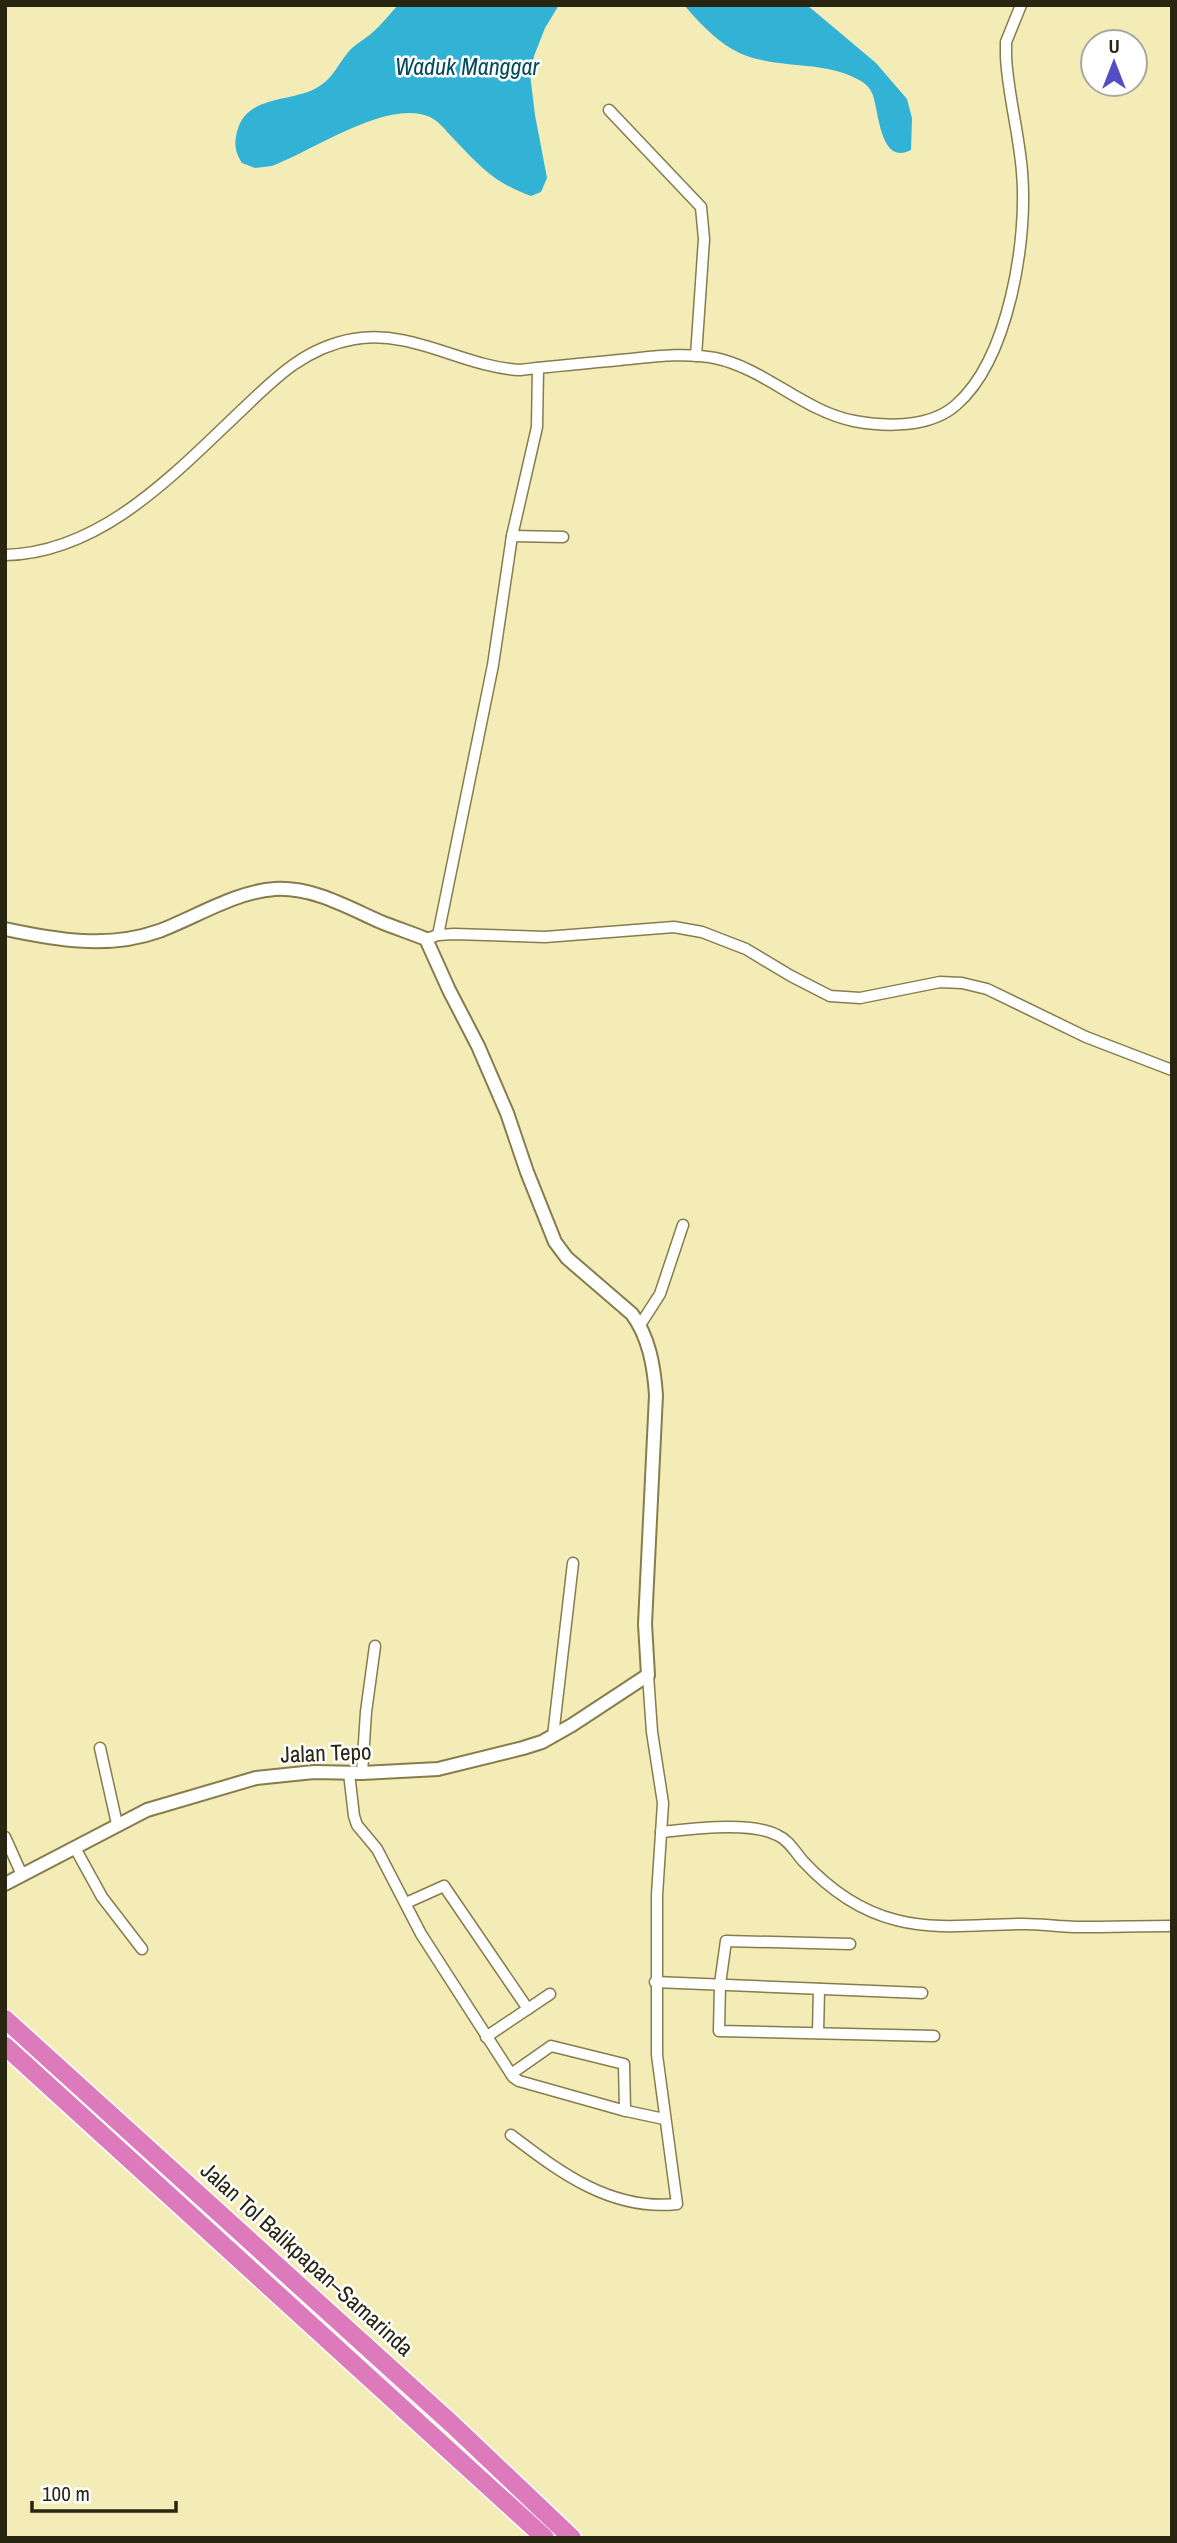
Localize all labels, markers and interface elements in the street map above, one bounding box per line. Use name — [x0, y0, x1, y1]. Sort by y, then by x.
north arrow — [1079, 28, 1149, 98]
text: U — [1108, 33, 1120, 59]
water label: Waduk Manggar — [395, 50, 540, 82]
street label: Jalan Tepo — [280, 1735, 372, 1770]
street label: Jalan Tol Balikpapan–Samarinda — [194, 2155, 421, 2363]
scale bar — [32, 2470, 175, 2514]
text: 100 m — [42, 2479, 90, 2508]

